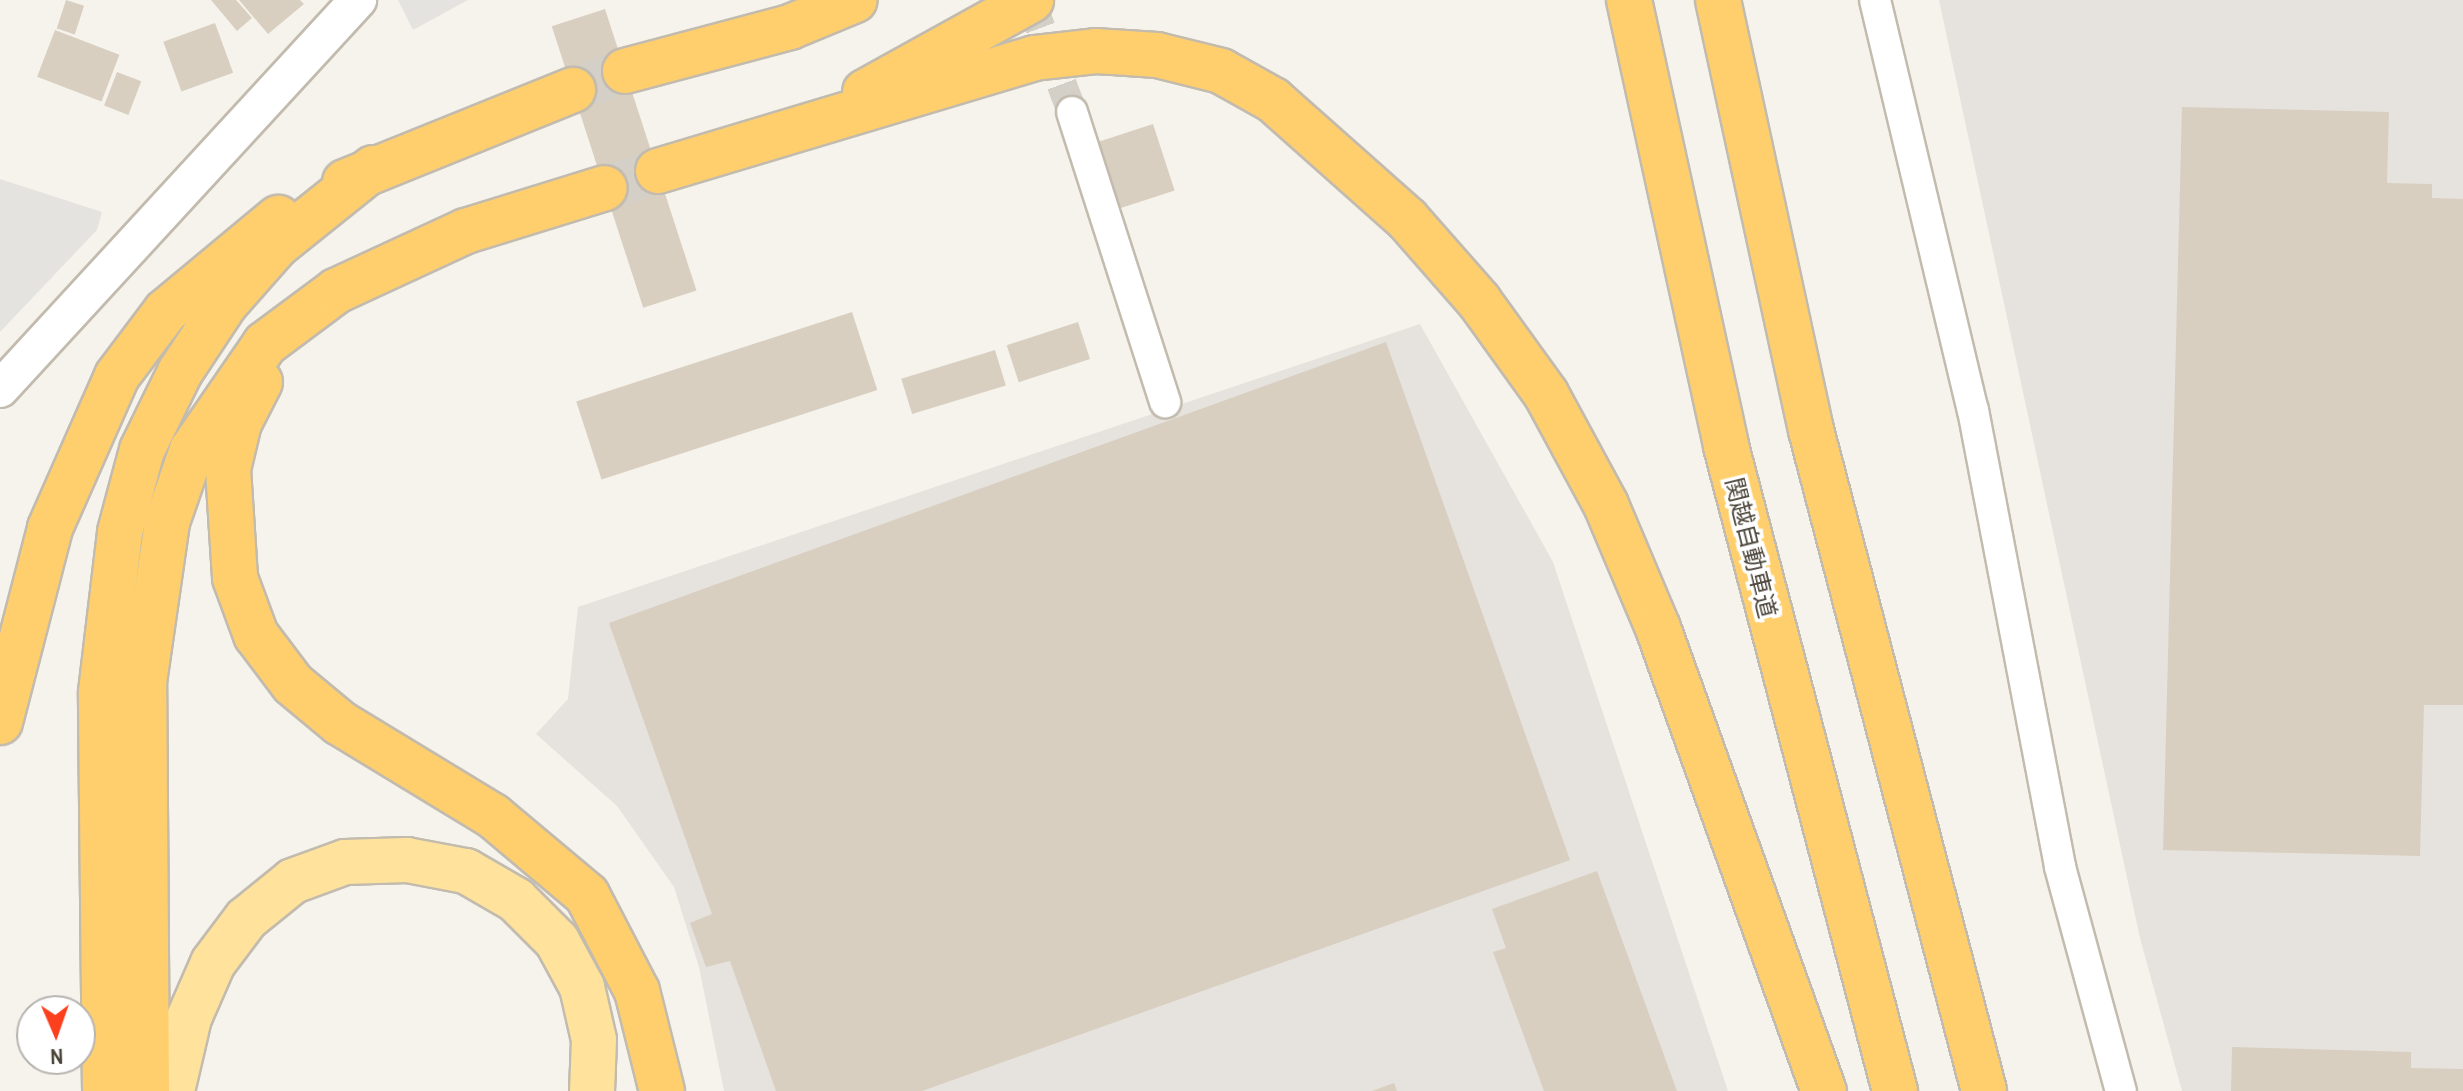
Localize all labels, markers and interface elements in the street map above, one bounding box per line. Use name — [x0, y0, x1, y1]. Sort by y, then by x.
street label: 関越自動車道 — [1720, 475, 1782, 621]
north arrow — [16, 995, 96, 1075]
text: N — [50, 1042, 64, 1072]

